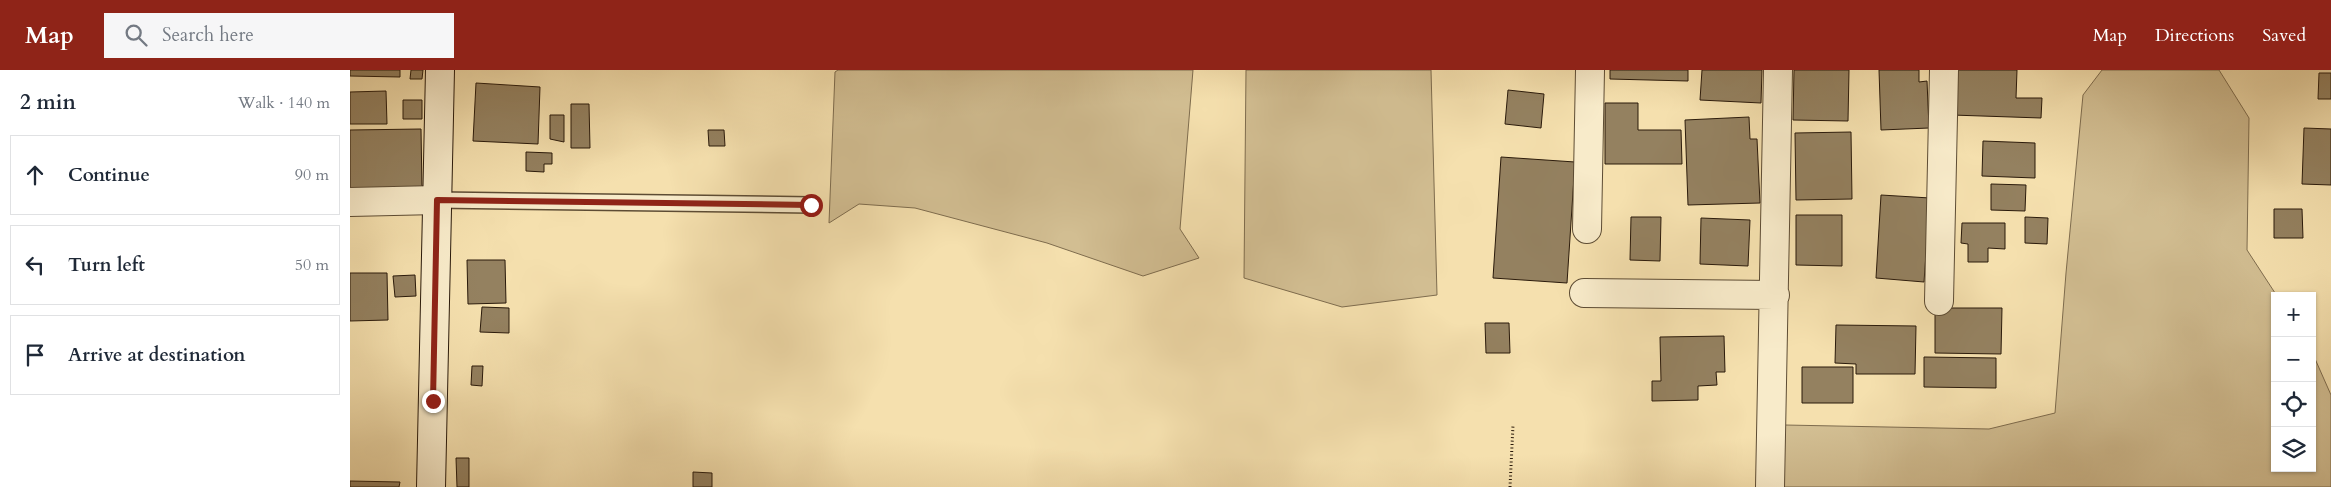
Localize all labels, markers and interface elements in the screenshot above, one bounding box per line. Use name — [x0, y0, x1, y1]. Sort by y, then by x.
search box — [104, 13, 454, 58]
text: Map — [25, 19, 74, 52]
icon: search — [122, 21, 150, 49]
text: Search here — [162, 22, 254, 48]
text: Map — [2093, 23, 2127, 48]
text: Directions — [2155, 23, 2234, 48]
text: Saved — [2262, 23, 2306, 48]
text: 2 min — [20, 88, 76, 117]
text: Walk · 140 m — [238, 92, 330, 114]
icon: ahead — [21, 161, 49, 189]
text: Continue — [68, 162, 150, 188]
text: 90 m — [295, 164, 329, 186]
route start — [800, 194, 823, 217]
icon: left — [21, 251, 49, 279]
text: Turn left — [68, 252, 145, 278]
text: 50 m — [295, 254, 329, 276]
map controls — [2271, 292, 2316, 472]
button: + — [2271, 292, 2316, 337]
button: − — [2271, 337, 2316, 382]
icon: arrive — [21, 341, 49, 369]
text: Arrive at destination — [68, 342, 245, 368]
button: locate — [2271, 382, 2316, 427]
route end — [422, 390, 445, 413]
button: layers — [2271, 427, 2316, 472]

